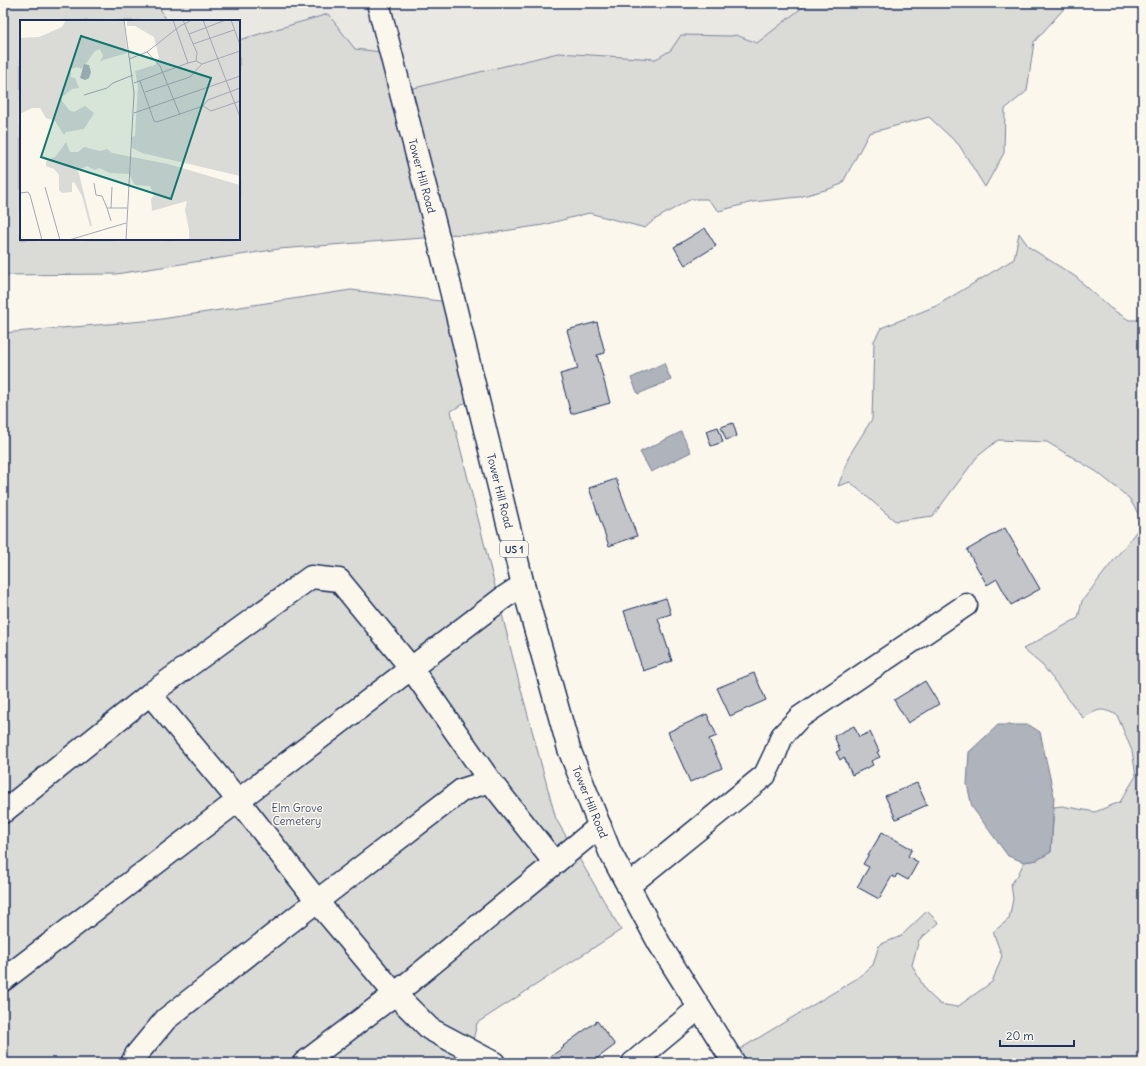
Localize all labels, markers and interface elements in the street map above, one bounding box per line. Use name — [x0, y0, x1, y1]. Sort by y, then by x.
inset map — [20, 20, 240, 240]
street label: Tower Hill Road — [405, 137, 439, 215]
street label: Tower Hill Road — [484, 452, 516, 530]
road number: US 1 — [500, 541, 528, 557]
street label: Tower Hill Road — [569, 764, 611, 841]
park label: Elm Grove Cemetery — [272, 801, 323, 828]
scale bar — [1000, 1022, 1074, 1048]
text: 20 m — [1006, 1028, 1034, 1043]

